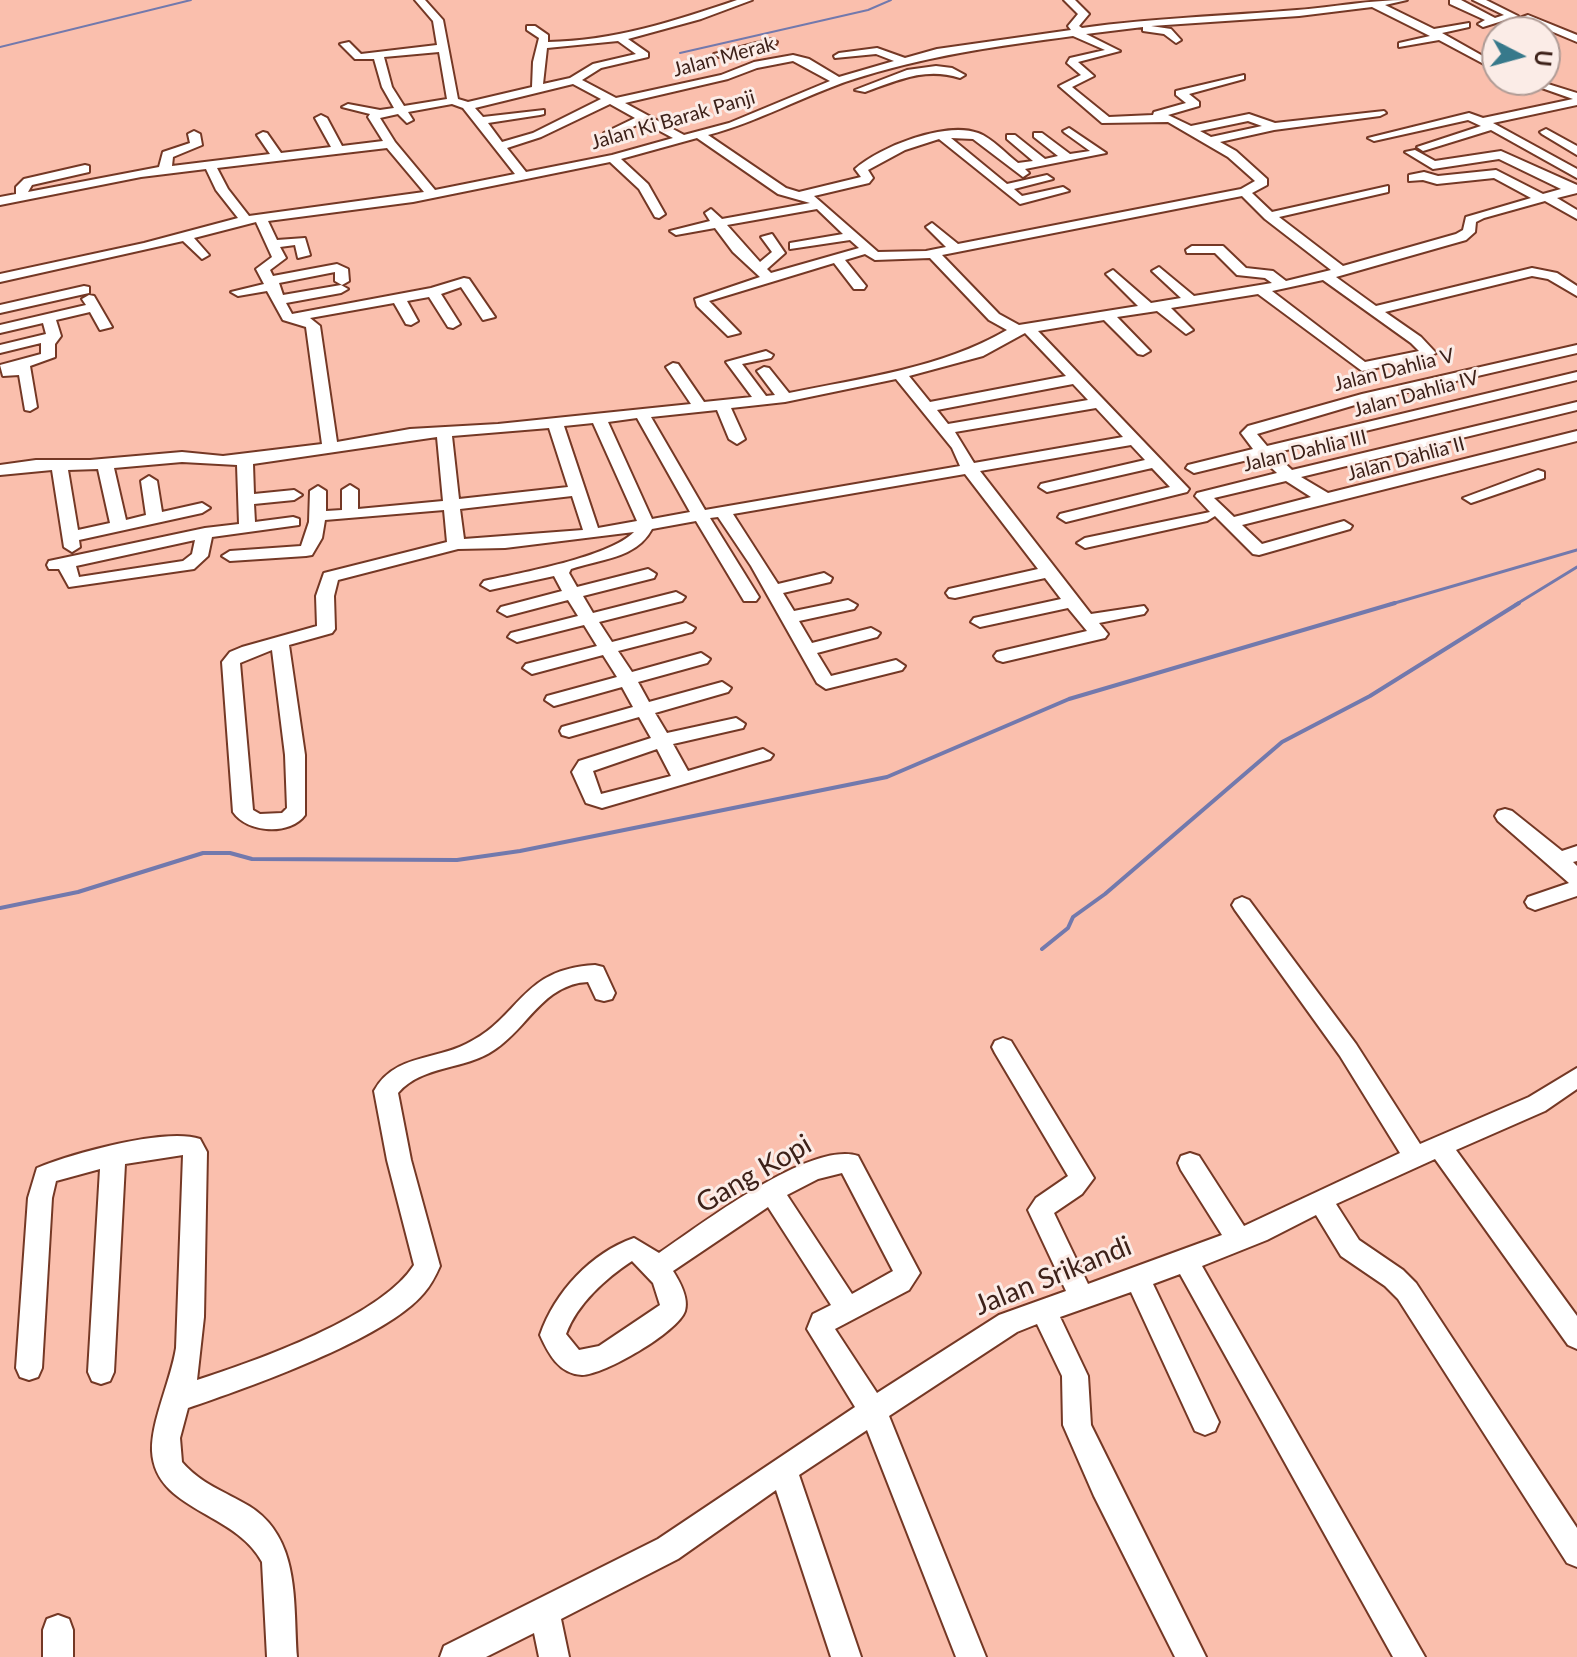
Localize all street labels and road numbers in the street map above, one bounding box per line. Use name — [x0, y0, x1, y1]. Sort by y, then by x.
street label: Jalan Merak — [670, 32, 778, 82]
street label: Jalan Ki Barak Panji — [588, 85, 758, 155]
street label: Jalan Dahlia V — [1331, 343, 1457, 397]
street label: Jalan Dahlia IV — [1351, 366, 1481, 422]
street label: Jalan Dahlia III — [1241, 425, 1369, 477]
street label: Jalan Dahlia II — [1345, 432, 1467, 486]
street label: Gang Kopi — [690, 1128, 818, 1220]
street label: Jalan Srikandi — [970, 1229, 1136, 1323]

